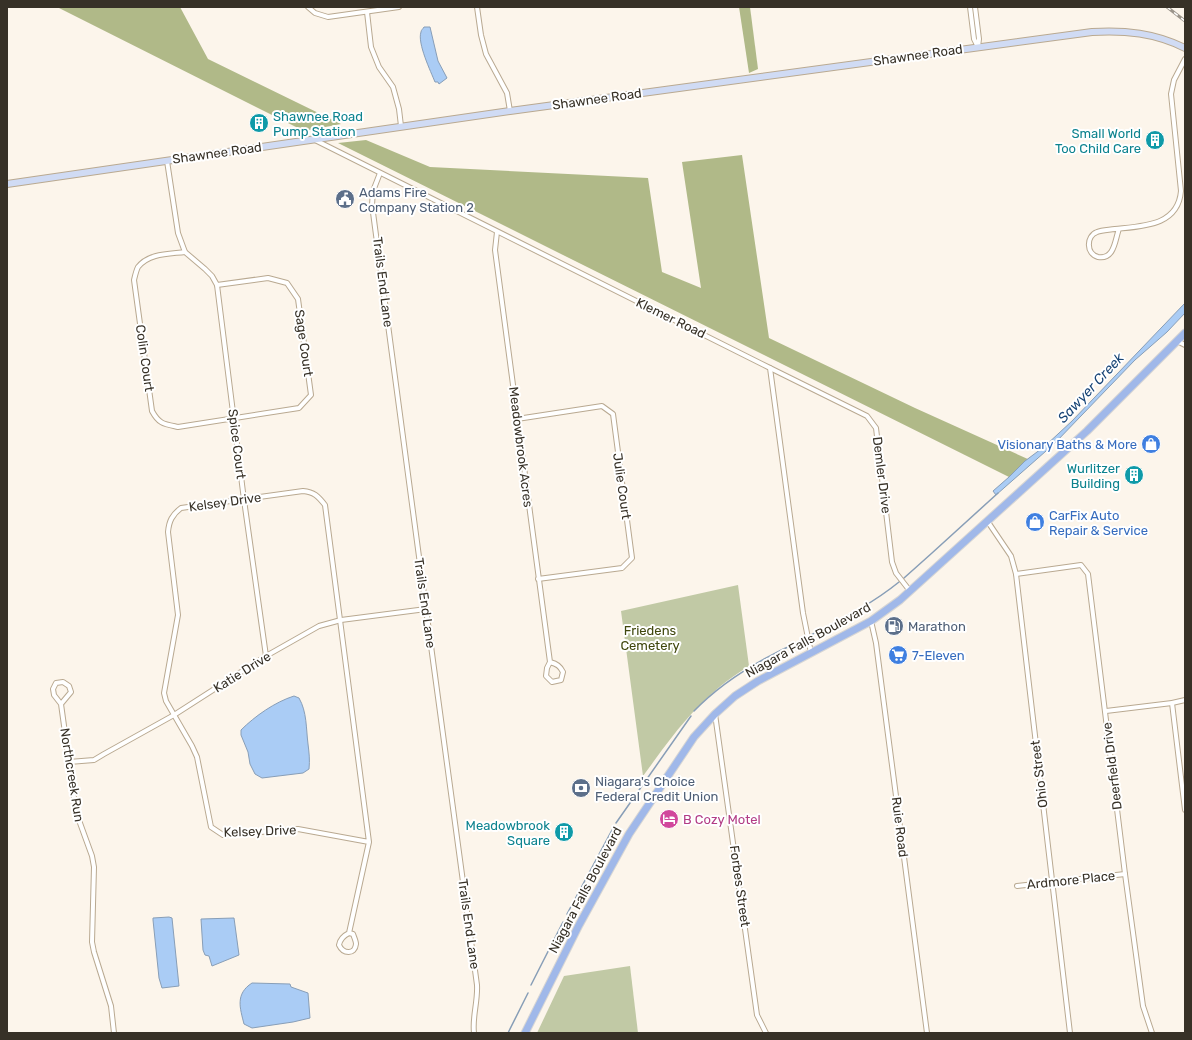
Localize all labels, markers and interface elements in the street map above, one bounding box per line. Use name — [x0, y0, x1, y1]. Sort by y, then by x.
street label: Shawnee Road — [872, 41, 964, 69]
street label: Shawnee Road — [551, 85, 643, 113]
place label: Shawnee Road Pump Station — [273, 109, 363, 139]
building icon: Shawnee Road Pump Station — [248, 112, 270, 134]
place label: Small World Too Child Care — [1055, 126, 1141, 156]
building icon: Small World Too Child Care — [1144, 129, 1166, 151]
street label: Shawnee Road — [171, 139, 263, 167]
place label: Adams Fire Company Station 2 — [359, 185, 474, 215]
public building icon: Adams Fire Company Station 2 — [334, 188, 356, 210]
street label: Trails End Lane — [370, 236, 396, 328]
street label: Klemer Road — [634, 295, 708, 341]
street label: Sage Court — [291, 309, 316, 378]
street label: Colin Court — [133, 324, 157, 392]
water label: Sawyer Creek — [1054, 349, 1128, 426]
street label: Meadowbrook Acres — [506, 386, 536, 509]
street label: Spice Court — [225, 408, 249, 480]
shop icon: Visionary Baths & More — [1140, 433, 1162, 455]
street label: Demler Drive — [870, 436, 894, 514]
place label: Visionary Baths & More — [997, 437, 1137, 452]
street label: Julie Court — [610, 452, 634, 520]
place label: Wurlitzer Building — [1067, 461, 1120, 492]
building icon: Wurlitzer Building — [1123, 464, 1145, 486]
street label: Kelsey Drive — [188, 490, 262, 514]
place label: CarFix Auto Repair & Service — [1049, 508, 1148, 538]
shop icon: CarFix Auto Repair & Service — [1024, 511, 1046, 533]
street label: Trails End Lane — [411, 557, 439, 649]
street label: Niagara Falls Boulevard — [743, 599, 874, 682]
fuel station icon: Marathon — [883, 615, 905, 637]
place label: Marathon — [908, 619, 966, 634]
park label: Friedens Cemetery — [620, 623, 680, 653]
supermarket icon: 7-Eleven — [887, 644, 909, 666]
street label: Katie Drive — [211, 648, 273, 696]
place label: 7-Eleven — [912, 648, 965, 663]
street label: Deerfield Drive — [1099, 721, 1125, 811]
street label: Northcreek Run — [57, 727, 87, 823]
street label: Ohio Street — [1027, 739, 1051, 809]
place label: Niagara's Choice Federal Credit Union — [595, 774, 718, 804]
bank icon: Niagara's Choice Federal Credit Union — [570, 777, 592, 799]
street label: Ruie Road — [889, 796, 911, 858]
hotel icon: B Cozy Motel — [658, 808, 680, 830]
place label: B Cozy Motel — [683, 812, 761, 827]
place label: Meadowbrook Square — [466, 818, 550, 848]
building icon: Meadowbrook Square — [553, 821, 575, 843]
street label: Kelsey Drive — [223, 822, 297, 840]
street label: Niagara Falls Boulevard — [545, 824, 626, 956]
street label: Forbes Street — [727, 844, 753, 928]
street label: Ardmore Place — [1026, 868, 1116, 892]
street label: Trails End Lane — [455, 878, 483, 970]

